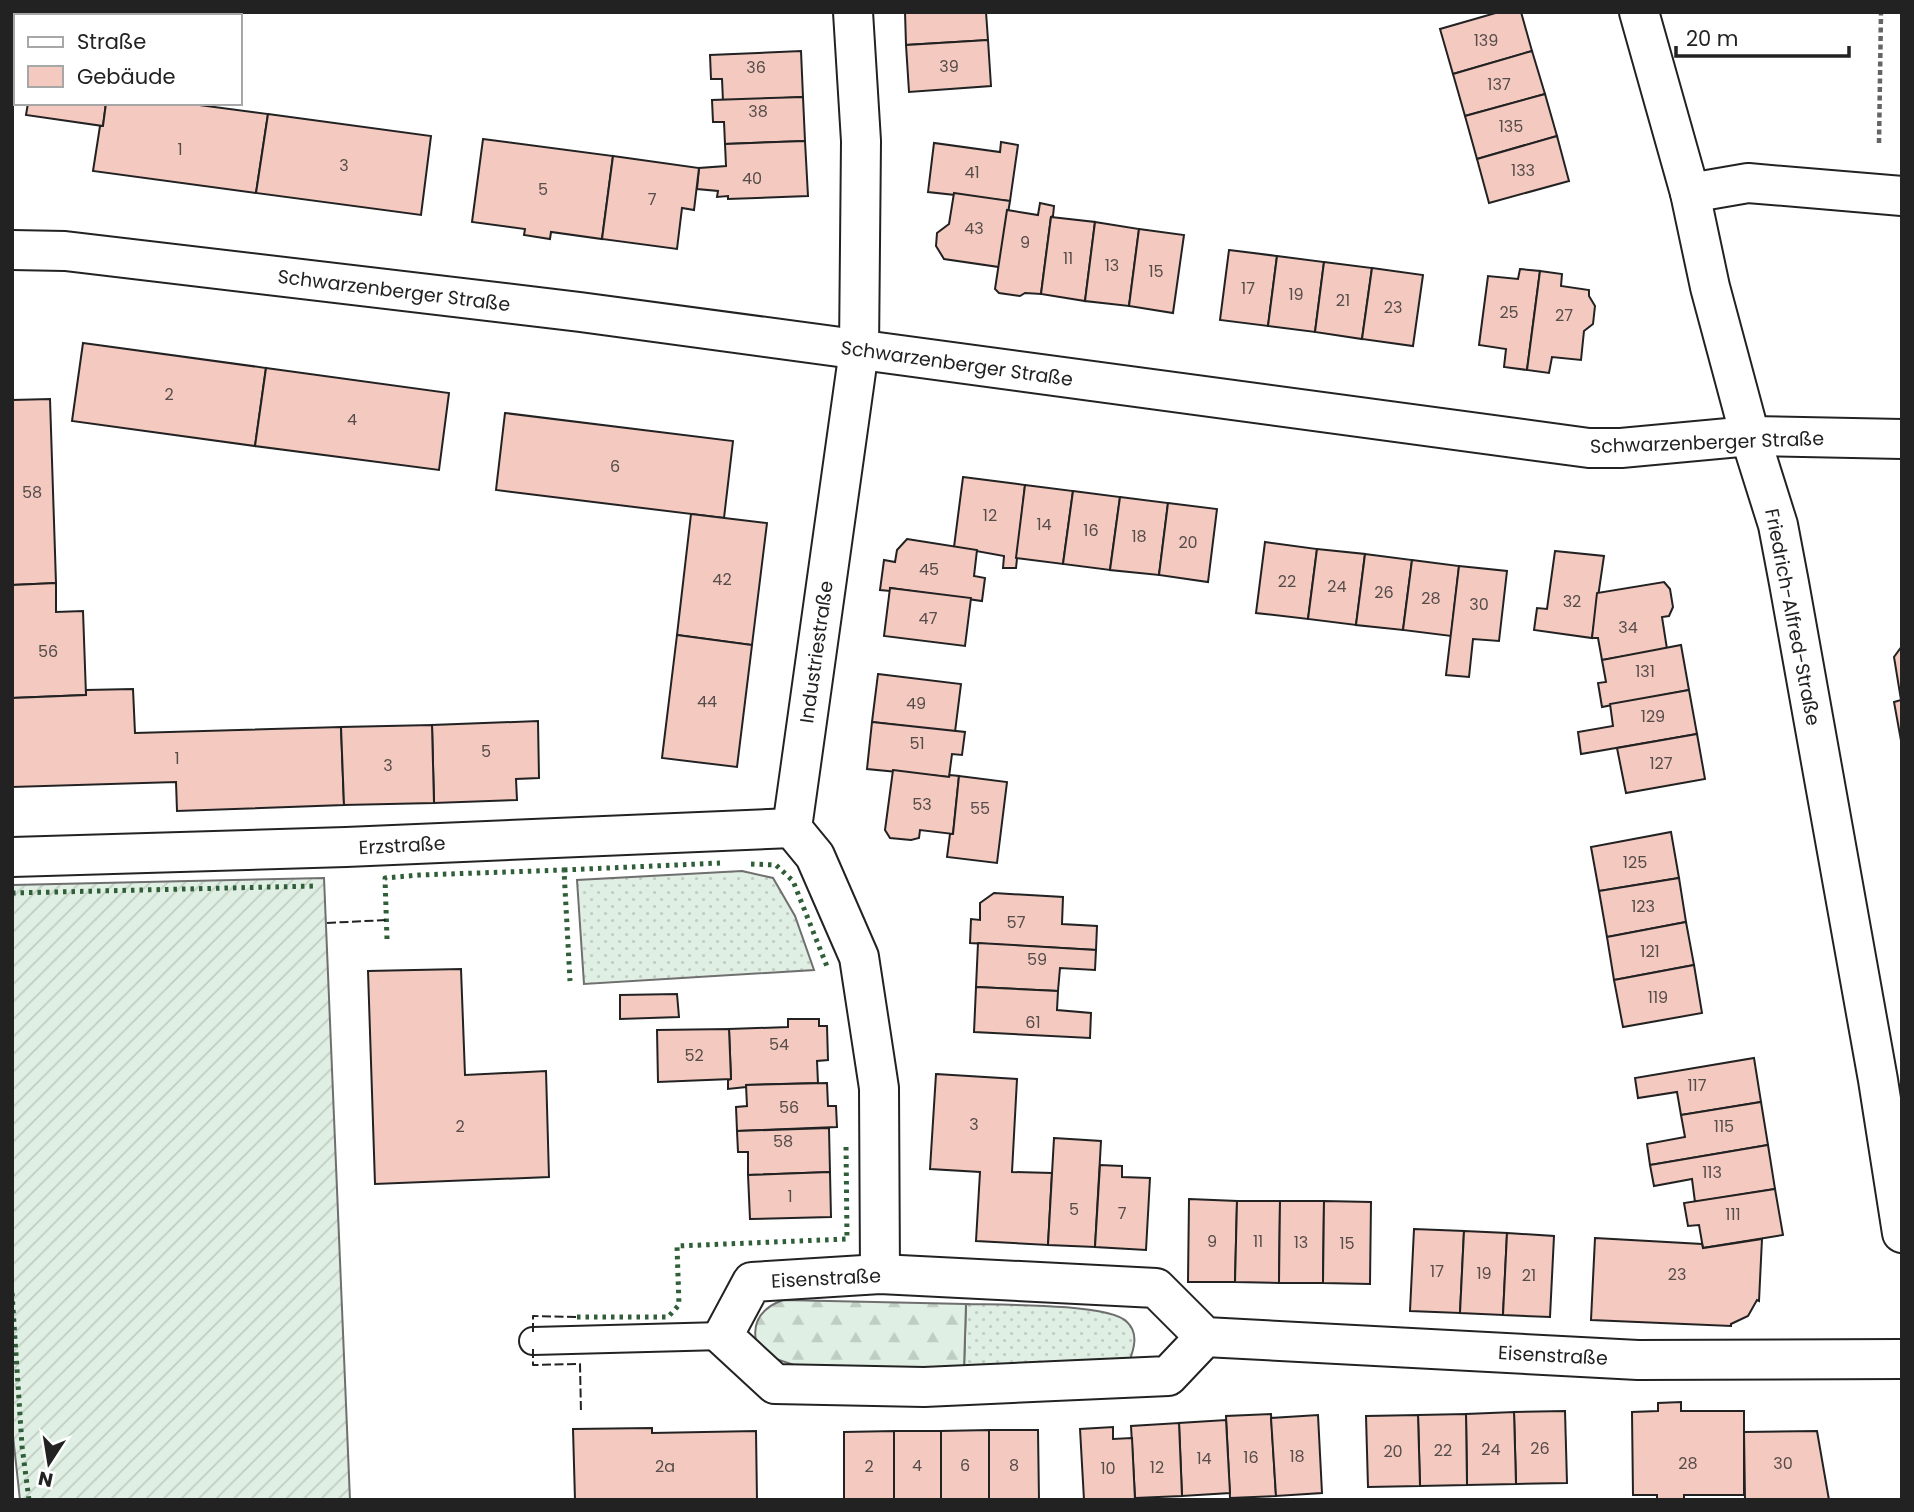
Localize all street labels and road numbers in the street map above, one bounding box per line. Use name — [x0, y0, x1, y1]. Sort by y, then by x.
street label: Schwarzenberger Straße — [276, 263, 512, 318]
street label: Schwarzenberger Straße — [839, 334, 1075, 393]
street label: Schwarzenberger Straße — [1590, 425, 1825, 460]
street label: Friedrich-Alfred-Straße — [1758, 506, 1827, 728]
street label: Industriestraße — [793, 579, 840, 725]
street label: Erzstraße — [358, 830, 446, 861]
street label: Eisenstraße — [771, 1262, 882, 1295]
street label: Eisenstraße — [1497, 1339, 1608, 1372]

